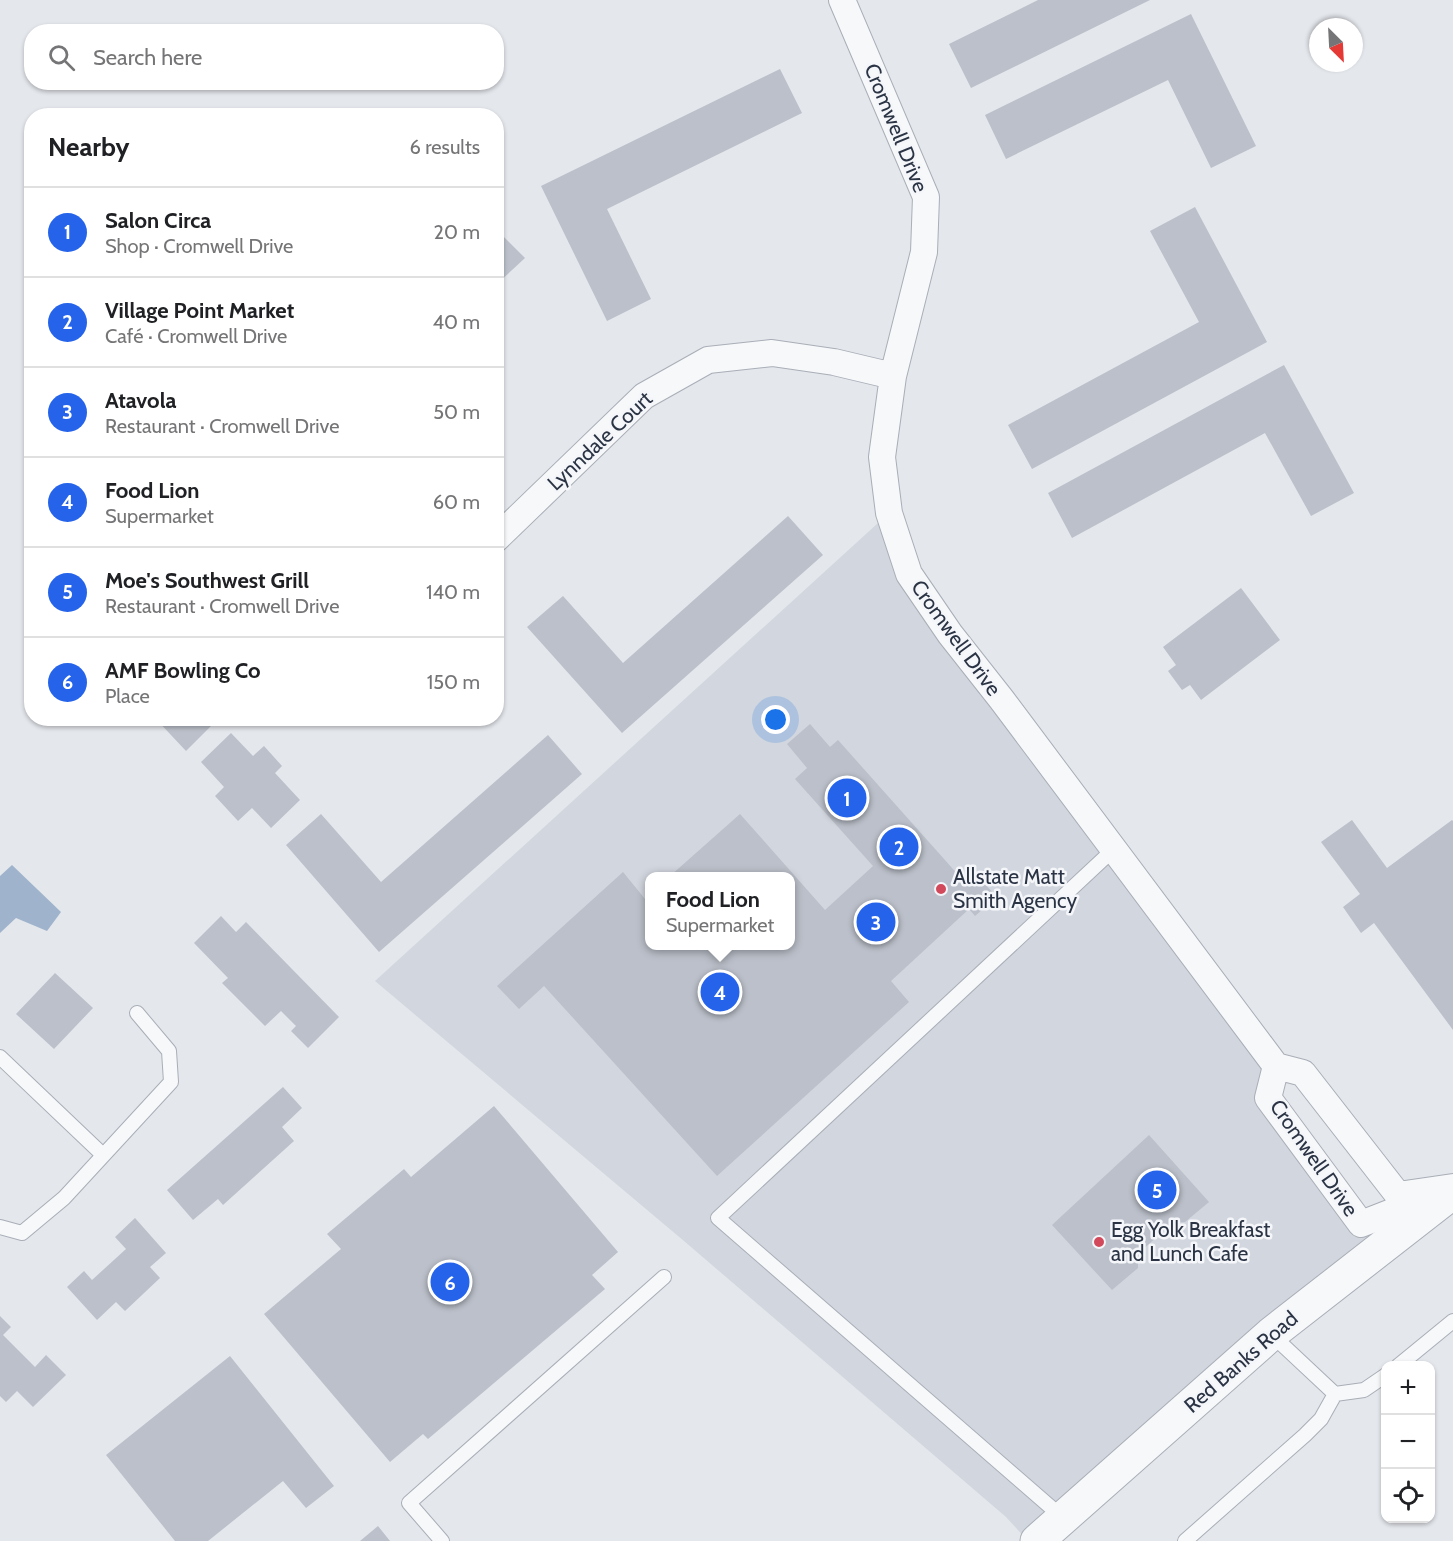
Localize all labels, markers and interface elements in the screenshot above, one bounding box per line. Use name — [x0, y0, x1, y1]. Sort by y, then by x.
north arrow — [1309, 18, 1363, 72]
search box — [24, 24, 504, 90]
icon: search — [45, 41, 78, 74]
text: Search here — [93, 44, 202, 71]
street label: Cromwell Drive — [859, 60, 934, 196]
text: Nearby — [48, 131, 129, 163]
text: 6 results — [409, 135, 480, 159]
text: Salon Circa — [105, 207, 211, 234]
text: 1 — [64, 220, 71, 244]
text: 20 m — [434, 220, 480, 244]
text: Shop · Cromwell Drive — [105, 234, 293, 258]
text: Village Point Market — [105, 297, 294, 324]
text: 2 — [62, 310, 73, 334]
text: 40 m — [432, 310, 480, 334]
text: Café · Cromwell Drive — [105, 324, 287, 348]
street label: Lynndale Court — [542, 386, 657, 495]
text: Atavola — [105, 387, 176, 414]
text: 3 — [62, 400, 73, 424]
text: 50 m — [433, 400, 480, 424]
text: Restaurant · Cromwell Drive — [105, 414, 339, 438]
text: Food Lion — [105, 477, 199, 504]
text: 4 — [61, 490, 74, 514]
text: 60 m — [433, 490, 480, 514]
text: Supermarket — [105, 504, 214, 528]
text: Moe's Southwest Grill — [105, 567, 309, 594]
street label: Cromwell Drive — [906, 575, 1007, 700]
text: 5 — [62, 580, 73, 604]
text: 140 m — [426, 580, 480, 604]
text: Restaurant · Cromwell Drive — [105, 594, 339, 618]
text: AMF Bowling Co — [105, 657, 261, 684]
text: 6 — [62, 670, 73, 694]
text: 150 m — [427, 670, 480, 694]
text: Place — [105, 684, 150, 708]
your location — [761, 705, 790, 734]
pin: 1 — [828, 776, 866, 820]
pin: 2 — [880, 824, 918, 870]
place label: Allstate Matt Smith Agency — [953, 864, 1077, 913]
popup — [645, 872, 795, 950]
marker: Allstate Matt Smith Agency — [934, 882, 948, 896]
text: Food Lion — [666, 886, 760, 913]
pin: 3 — [856, 900, 896, 944]
text: Supermarket — [666, 913, 774, 937]
pin: 4 — [700, 970, 740, 1014]
street label: Cromwell Drive — [1265, 1095, 1364, 1221]
pin: 5 — [1138, 1168, 1176, 1212]
place label: Egg Yolk Breakfast and Lunch Cafe — [1111, 1217, 1270, 1266]
marker: Egg Yolk Breakfast and Lunch Cafe — [1092, 1235, 1106, 1249]
pin: 6 — [430, 1260, 470, 1304]
street label: Red Banks Road — [1179, 1306, 1303, 1418]
map controls — [1381, 1361, 1435, 1523]
button: + — [1381, 1361, 1435, 1415]
button: − — [1381, 1415, 1435, 1469]
button: locate — [1381, 1469, 1435, 1523]

